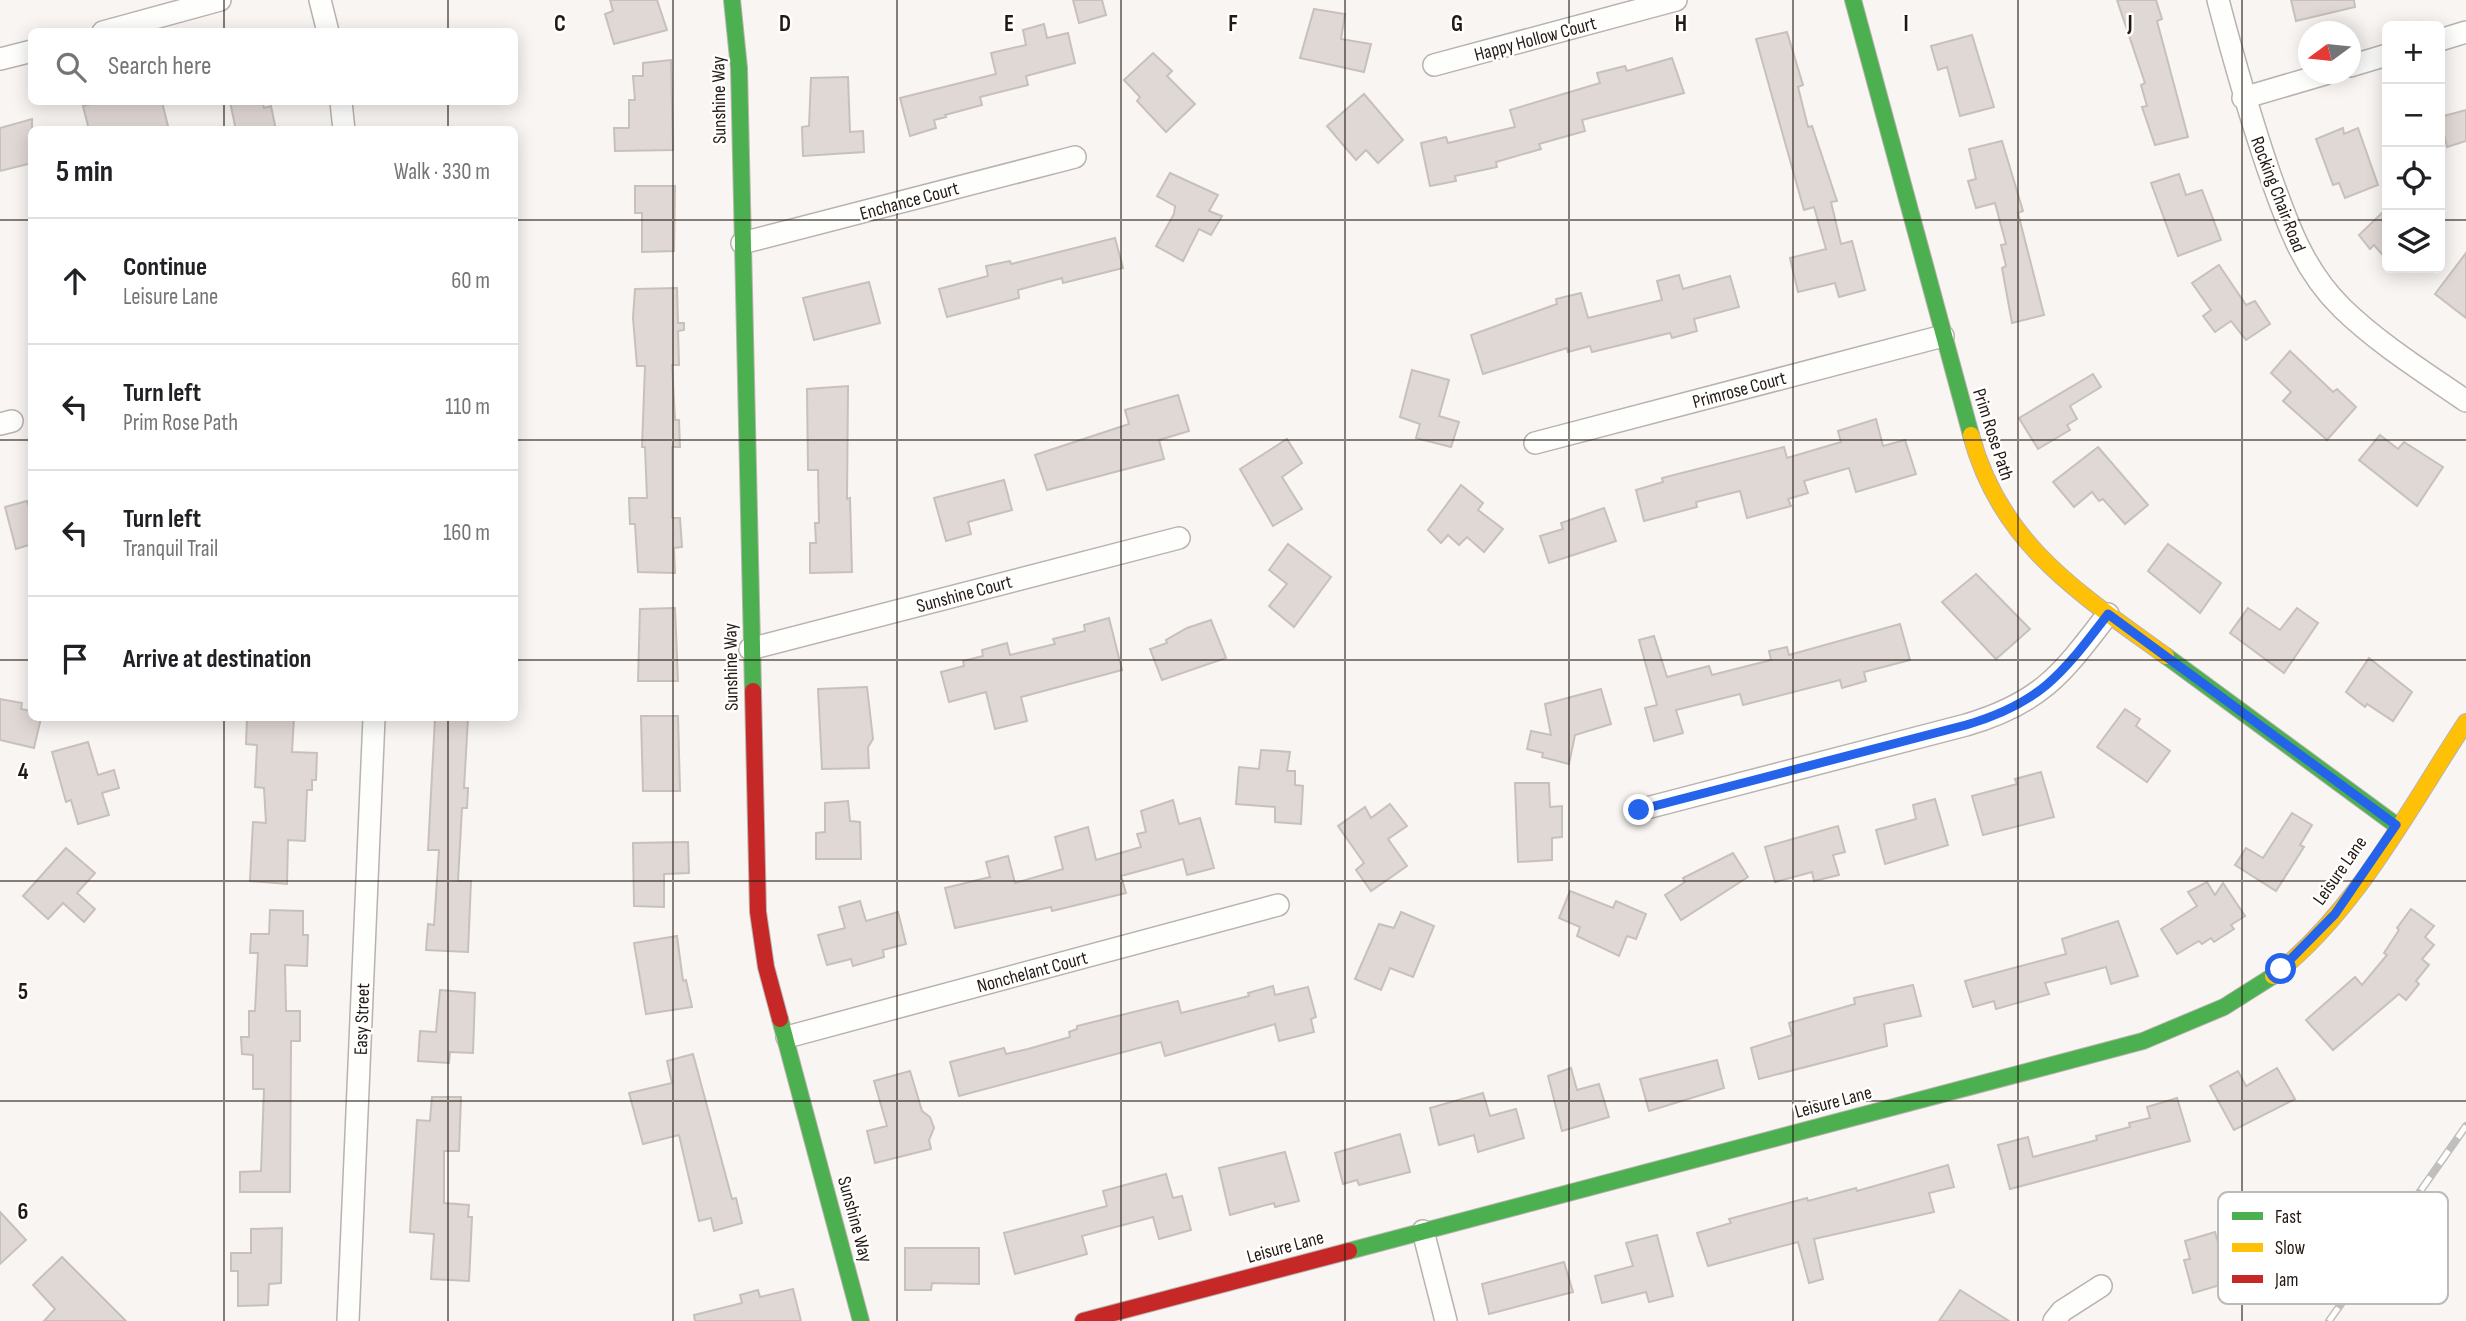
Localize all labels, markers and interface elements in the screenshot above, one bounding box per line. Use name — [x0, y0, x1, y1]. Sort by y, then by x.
text: C — [554, 10, 566, 38]
text: D — [779, 10, 791, 38]
text: E — [1004, 10, 1014, 38]
text: F — [1228, 10, 1238, 38]
text: G — [1451, 10, 1463, 38]
text: H — [1675, 10, 1687, 38]
text: I — [1903, 10, 1909, 38]
text: J — [2126, 10, 2133, 38]
street label: Happy Hollow Court — [1472, 12, 1599, 67]
north arrow — [2298, 21, 2361, 84]
map controls — [2382, 21, 2445, 273]
button: + — [2382, 21, 2445, 84]
search box — [28, 28, 518, 105]
icon: search — [52, 48, 90, 86]
text: Search here — [108, 51, 211, 82]
street label: Sunshine Way — [707, 55, 732, 144]
button: − — [2382, 84, 2445, 147]
street label: Rocking Chair Road — [2245, 134, 2310, 256]
button: locate — [2382, 147, 2445, 210]
text: 5 min — [56, 154, 113, 190]
text: Walk · 330 m — [394, 158, 490, 186]
street label: Enchance Court — [857, 177, 962, 226]
button: layers — [2382, 210, 2445, 273]
text: Continue — [123, 252, 207, 283]
icon: ahead — [56, 262, 94, 300]
text: 60 m — [451, 267, 490, 295]
text: Leisure Lane — [123, 283, 218, 311]
street label: Primrose Court — [1690, 367, 1789, 414]
text: Turn left — [123, 378, 201, 409]
street label: Prim Rose Path — [1967, 386, 2018, 483]
icon: left — [56, 388, 94, 426]
text: 110 m — [445, 393, 490, 421]
text: Prim Rose Path — [123, 409, 238, 437]
text: Turn left — [123, 504, 201, 535]
icon: left — [56, 514, 94, 552]
text: 160 m — [443, 519, 490, 547]
text: Tranquil Trail — [123, 535, 218, 563]
street label: Sunshine Court — [914, 571, 1015, 618]
street label: Sunshine Way — [719, 622, 744, 711]
icon: arrive — [56, 640, 94, 678]
text: Arrive at destination — [123, 644, 311, 675]
text: 4 — [18, 758, 29, 786]
route end — [1623, 794, 1654, 825]
street label: Leisure Lane — [2308, 832, 2372, 910]
street label: Nonchelant Court — [975, 947, 1090, 998]
route start — [2265, 953, 2296, 984]
text: 5 — [18, 978, 28, 1006]
street label: Easy Street — [350, 982, 375, 1055]
street label: Leisure Lane — [1792, 1081, 1874, 1124]
street label: Sunshine Way — [832, 1174, 877, 1265]
legend — [2218, 1192, 2448, 1304]
text: 6 — [18, 1198, 28, 1226]
text: Fast — [2275, 1206, 2302, 1229]
street label: Leisure Lane — [1244, 1226, 1326, 1269]
text: Slow — [2275, 1237, 2305, 1260]
text: Jam — [2274, 1269, 2298, 1292]

